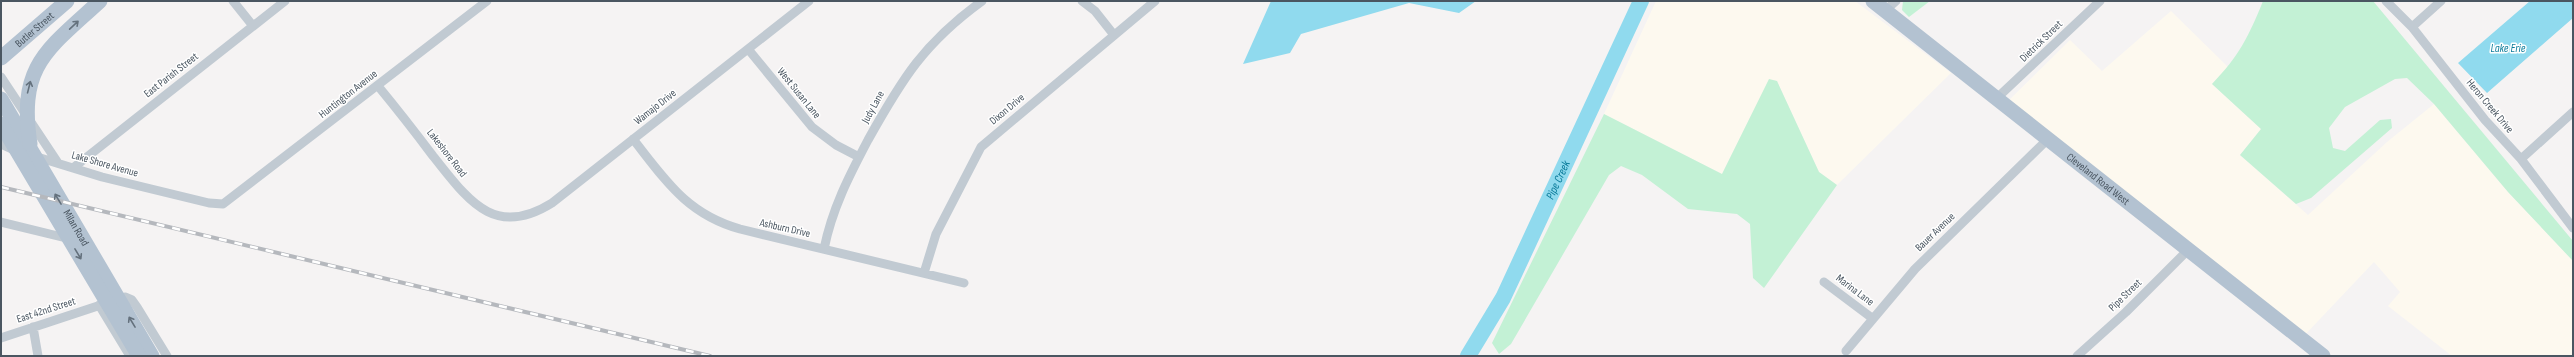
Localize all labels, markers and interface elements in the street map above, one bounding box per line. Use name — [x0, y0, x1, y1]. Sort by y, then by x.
street label: Butler Street — [12, 8, 57, 50]
street label: Dietrick Street — [2017, 17, 2065, 64]
one-way arrow — [69, 21, 79, 30]
water label: Lake Erie — [2490, 41, 2526, 56]
street label: East Parish Street — [141, 49, 201, 100]
street label: West Susan Lane — [775, 65, 823, 121]
street label: Huntington Avenue — [316, 67, 380, 121]
street label: Heron Creek Drive — [2464, 76, 2516, 136]
one-way arrow — [26, 80, 34, 93]
street label: Wamajo Drive — [631, 87, 679, 127]
street label: Judy Lane — [858, 89, 887, 126]
street label: Dixon Drive — [987, 91, 1027, 127]
street label: Lakeshore Road — [424, 126, 470, 180]
street label: Lake Shore Avenue — [70, 148, 140, 180]
street label: Cleveland Road West — [2064, 150, 2133, 208]
water label: Pipe Creek — [1542, 157, 1574, 202]
one-way arrow — [54, 193, 62, 205]
street label: Milan Road — [61, 207, 92, 248]
street label: Bauer Avenue — [1913, 210, 1957, 254]
street label: Ashburn Drive — [758, 216, 811, 240]
one-way arrow — [74, 248, 82, 259]
street label: Marina Lane — [1833, 272, 1877, 308]
street label: Pipe Street — [2106, 276, 2145, 314]
street label: East 42nd Street — [15, 294, 78, 326]
one-way arrow — [128, 317, 136, 329]

